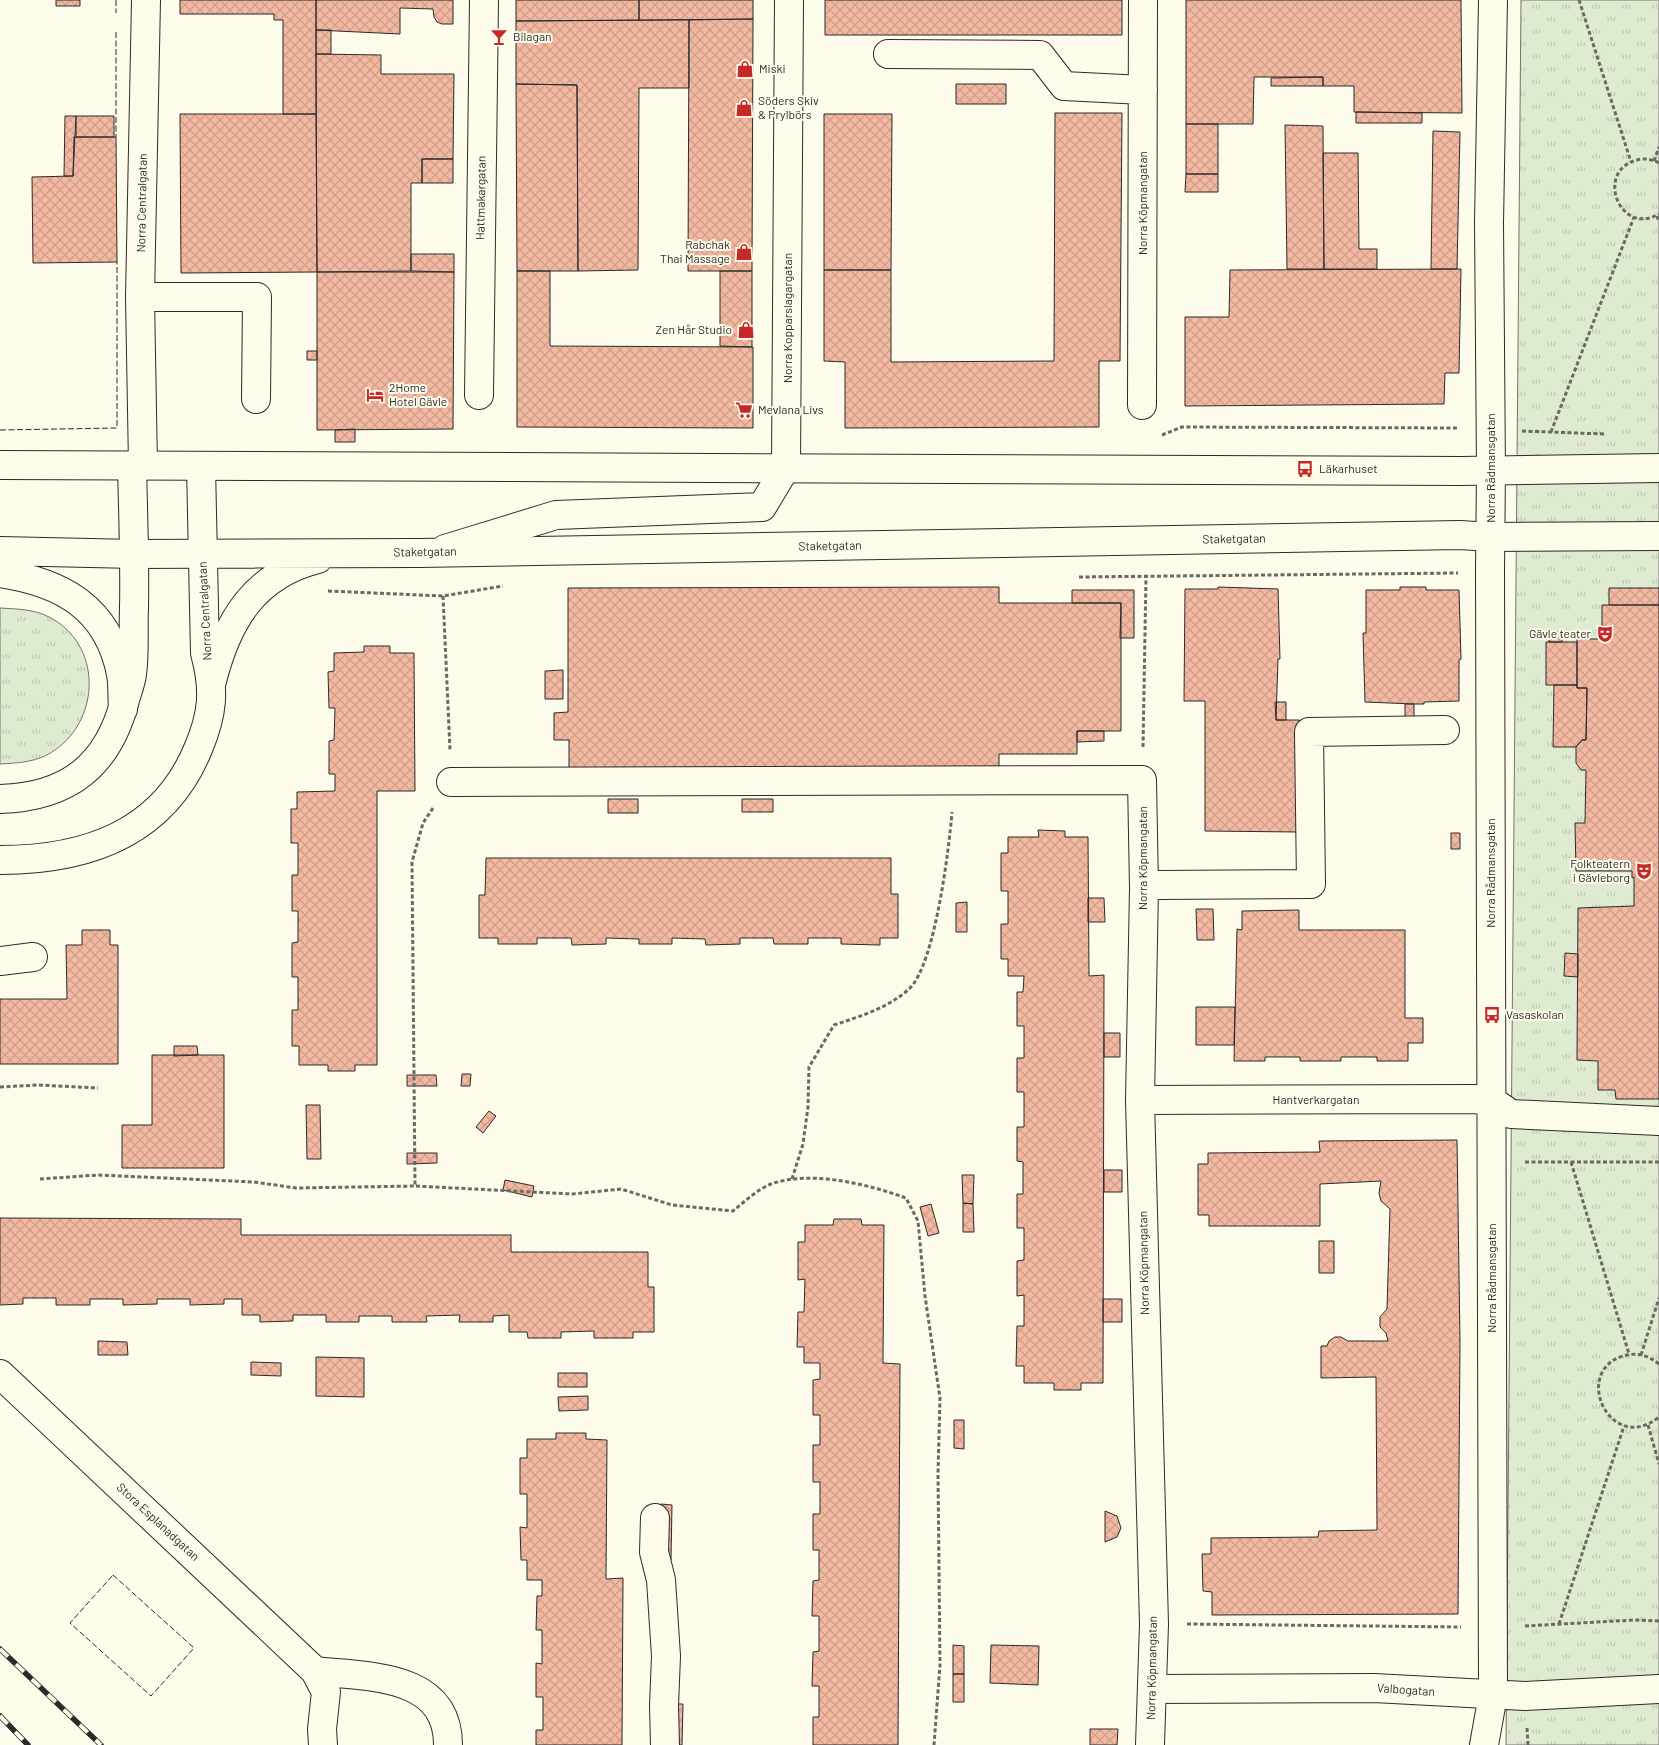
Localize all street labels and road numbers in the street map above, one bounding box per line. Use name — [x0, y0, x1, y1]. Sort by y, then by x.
street label: Norra Köpmangatan — [1135, 151, 1149, 255]
street label: Norra Centralgatan — [133, 153, 149, 253]
street label: Hattmakargatan — [472, 156, 488, 240]
street label: Norra Kopparslagargatan — [780, 253, 794, 383]
street label: Norra Rådmansgatan — [1483, 413, 1497, 523]
street label: Staketgatan — [1202, 530, 1266, 546]
street label: Staketgatan — [798, 537, 862, 553]
street label: Staketgatan — [393, 543, 457, 559]
street label: Norra Centralgatan — [194, 561, 214, 661]
street label: Norra Köpmangatan — [1135, 806, 1149, 910]
street label: Norra Rådmansgatan — [1483, 818, 1497, 928]
street label: Hantverkargatan — [1273, 1092, 1359, 1106]
street label: Norra Köpmangatan — [1135, 1211, 1151, 1315]
street label: Norra Rådmansgatan — [1484, 1223, 1498, 1333]
street label: Stora Esplanadgatan — [114, 1479, 203, 1563]
street label: Norra Köpmangatan — [1143, 1616, 1159, 1720]
street label: Valbogatan — [1377, 1680, 1435, 1698]

